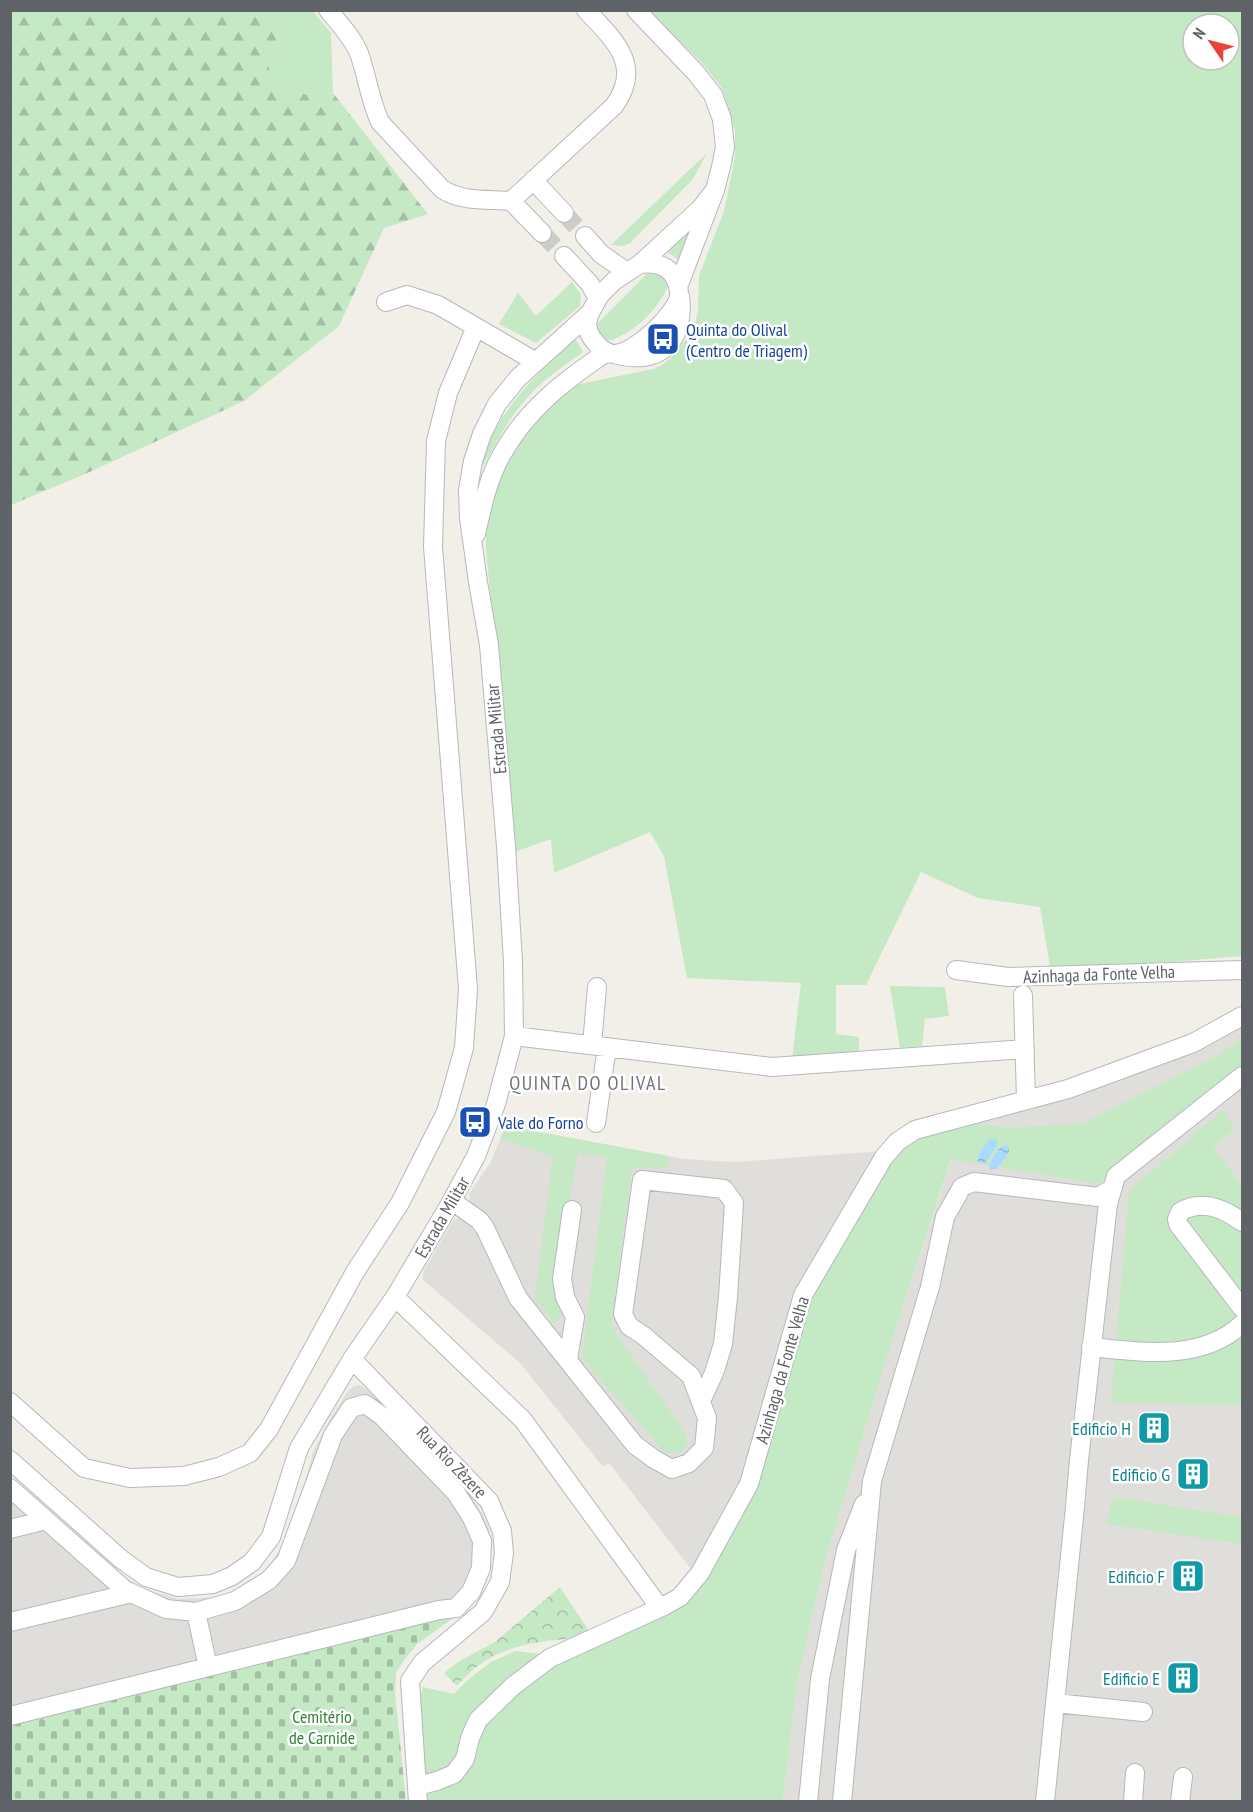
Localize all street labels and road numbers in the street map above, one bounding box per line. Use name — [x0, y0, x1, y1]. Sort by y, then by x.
street label: Estrada Militar — [481, 683, 511, 775]
street label: Azinhaga da Fonte Velha — [1023, 960, 1175, 988]
street label: Estrada Militar — [409, 1172, 475, 1262]
street label: Azinhaga da Fonte Velha — [750, 1294, 814, 1446]
street label: Rua Rio Zêzere — [412, 1421, 492, 1503]

